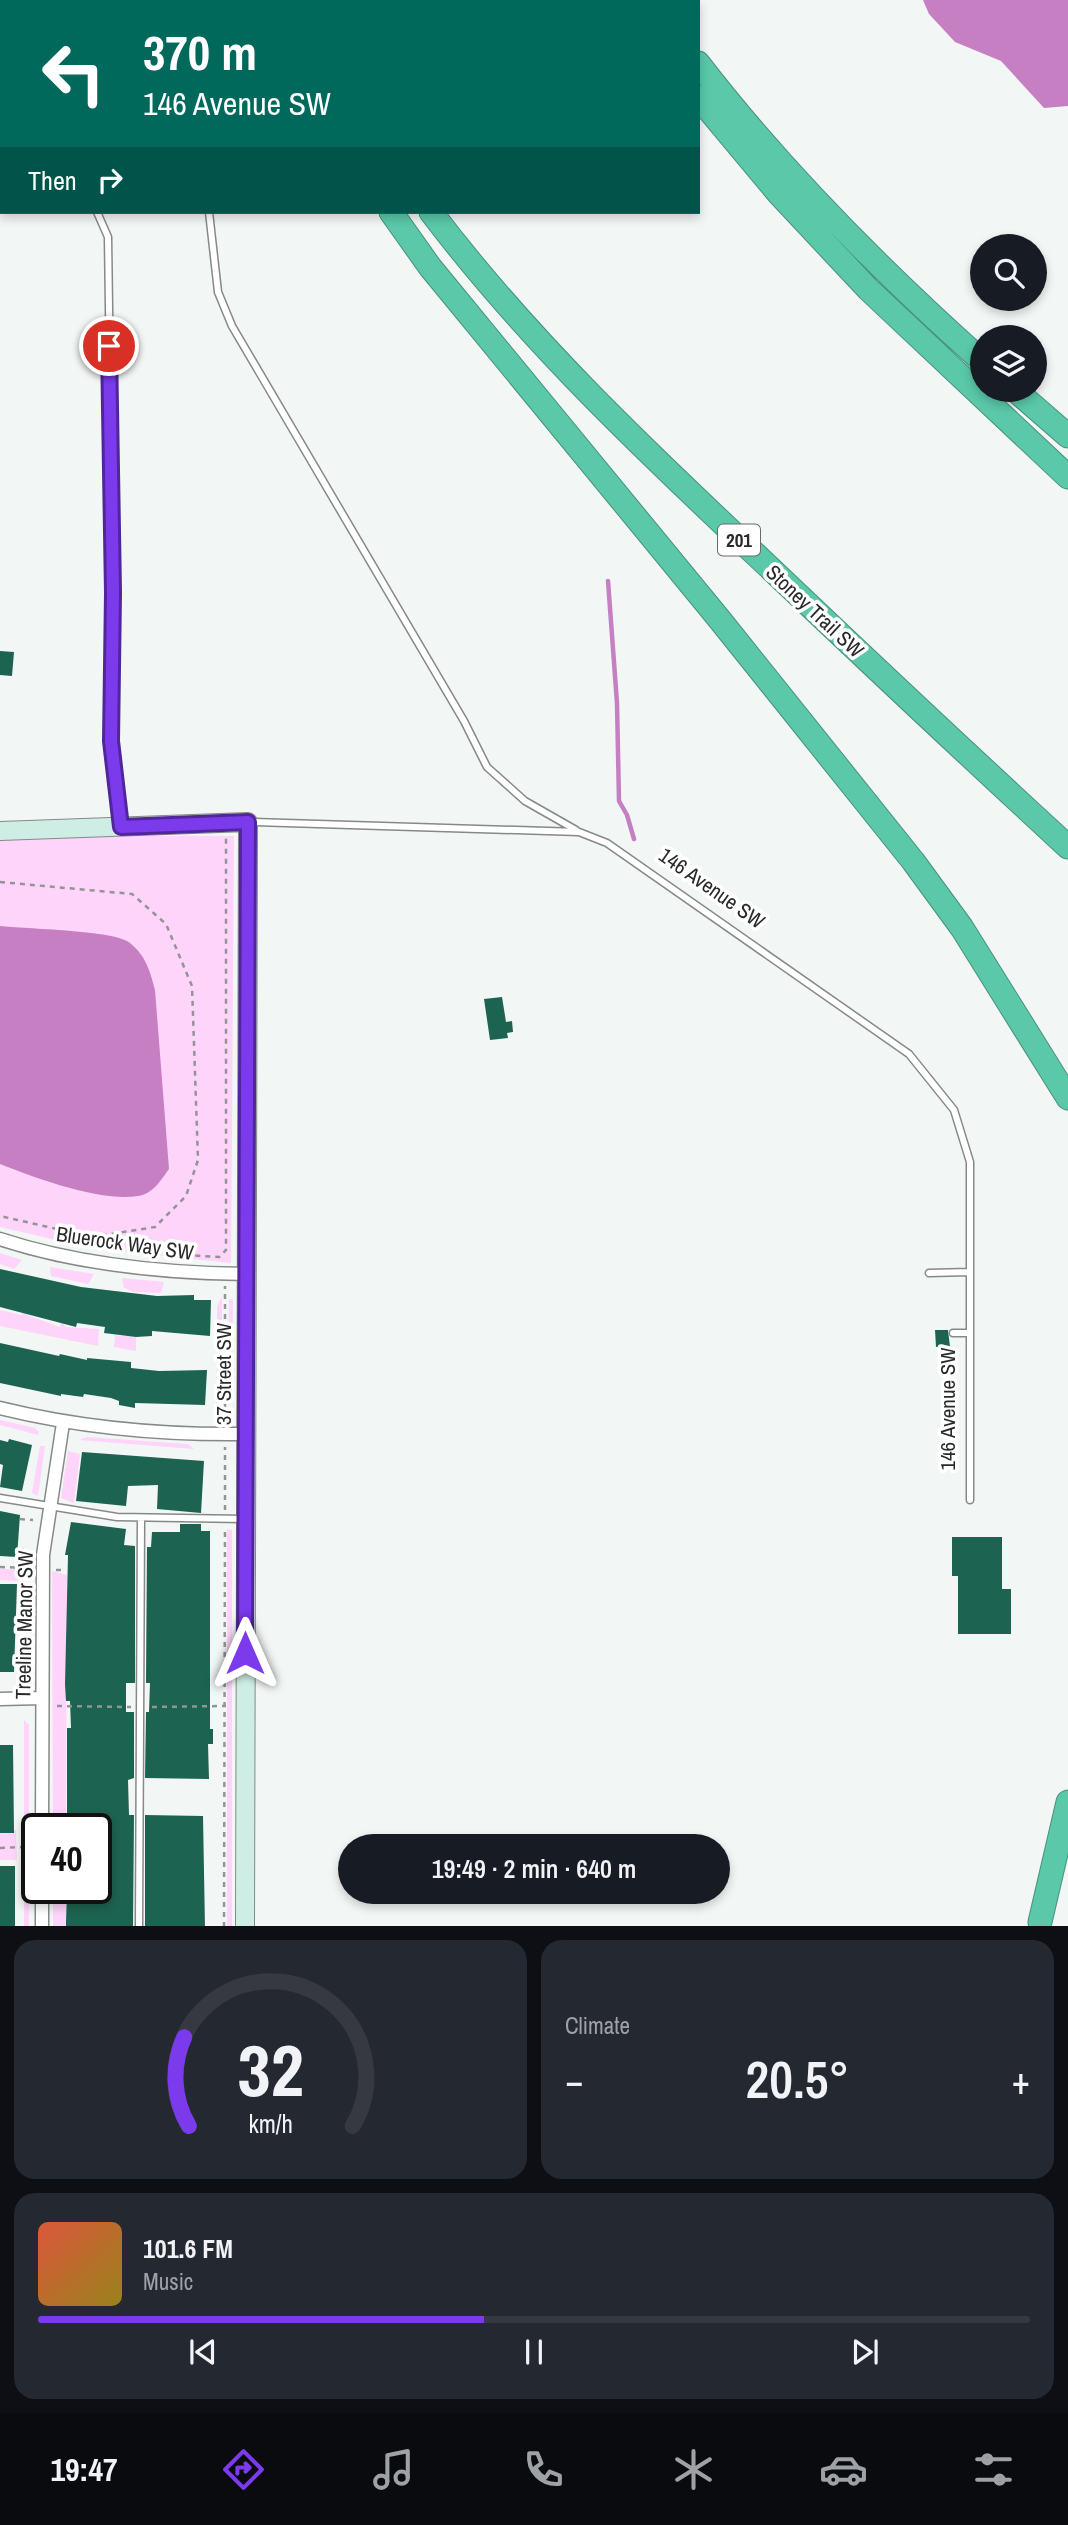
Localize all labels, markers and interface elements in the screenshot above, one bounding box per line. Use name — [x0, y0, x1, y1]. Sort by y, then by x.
text: 370 m — [143, 19, 257, 85]
icon: left — [28, 28, 119, 119]
text: 146 Avenue SW — [143, 82, 331, 125]
icon: right — [91, 161, 129, 199]
text: Then — [28, 163, 77, 198]
map controls — [970, 234, 1047, 402]
button: search — [970, 234, 1047, 311]
pin — [79, 316, 139, 376]
button: layers — [970, 325, 1047, 402]
icon: arrive — [90, 327, 128, 365]
road number: 201 — [718, 524, 760, 555]
street label: Stoney Trail SW — [760, 558, 871, 665]
street label: 146 Avenue SW — [653, 841, 771, 936]
street label: Bluerock Way SW — [55, 1219, 196, 1267]
street label: 37 Street SW — [209, 1322, 238, 1425]
street label: 146 Avenue SW — [933, 1347, 962, 1471]
street label: Treeline Manor SW — [8, 1550, 40, 1700]
position arrow — [208, 1616, 282, 1690]
speed limit sign: 40 — [21, 1813, 112, 1904]
text: 19:49 · 2 min · 640 m — [432, 1851, 636, 1886]
text: Climate — [565, 2010, 630, 2041]
text: 32 — [237, 2021, 304, 2119]
text: 20.5° — [746, 2044, 849, 2114]
text: − — [565, 2055, 583, 2106]
text: + — [1012, 2055, 1030, 2106]
text: km/h — [248, 2106, 293, 2140]
text: 101.6 FM — [143, 2231, 233, 2266]
text: Music — [143, 2266, 193, 2297]
icon: previous — [184, 2333, 222, 2371]
icon: pause — [515, 2333, 553, 2371]
icon: next — [846, 2333, 884, 2371]
icon: directions — [219, 2445, 268, 2494]
icon: music — [369, 2445, 418, 2494]
icon: phone — [519, 2445, 568, 2494]
icon: climate — [669, 2445, 718, 2494]
icon: car — [819, 2445, 868, 2494]
icon: filters — [969, 2445, 1018, 2494]
text: 19:47 — [50, 2448, 118, 2491]

